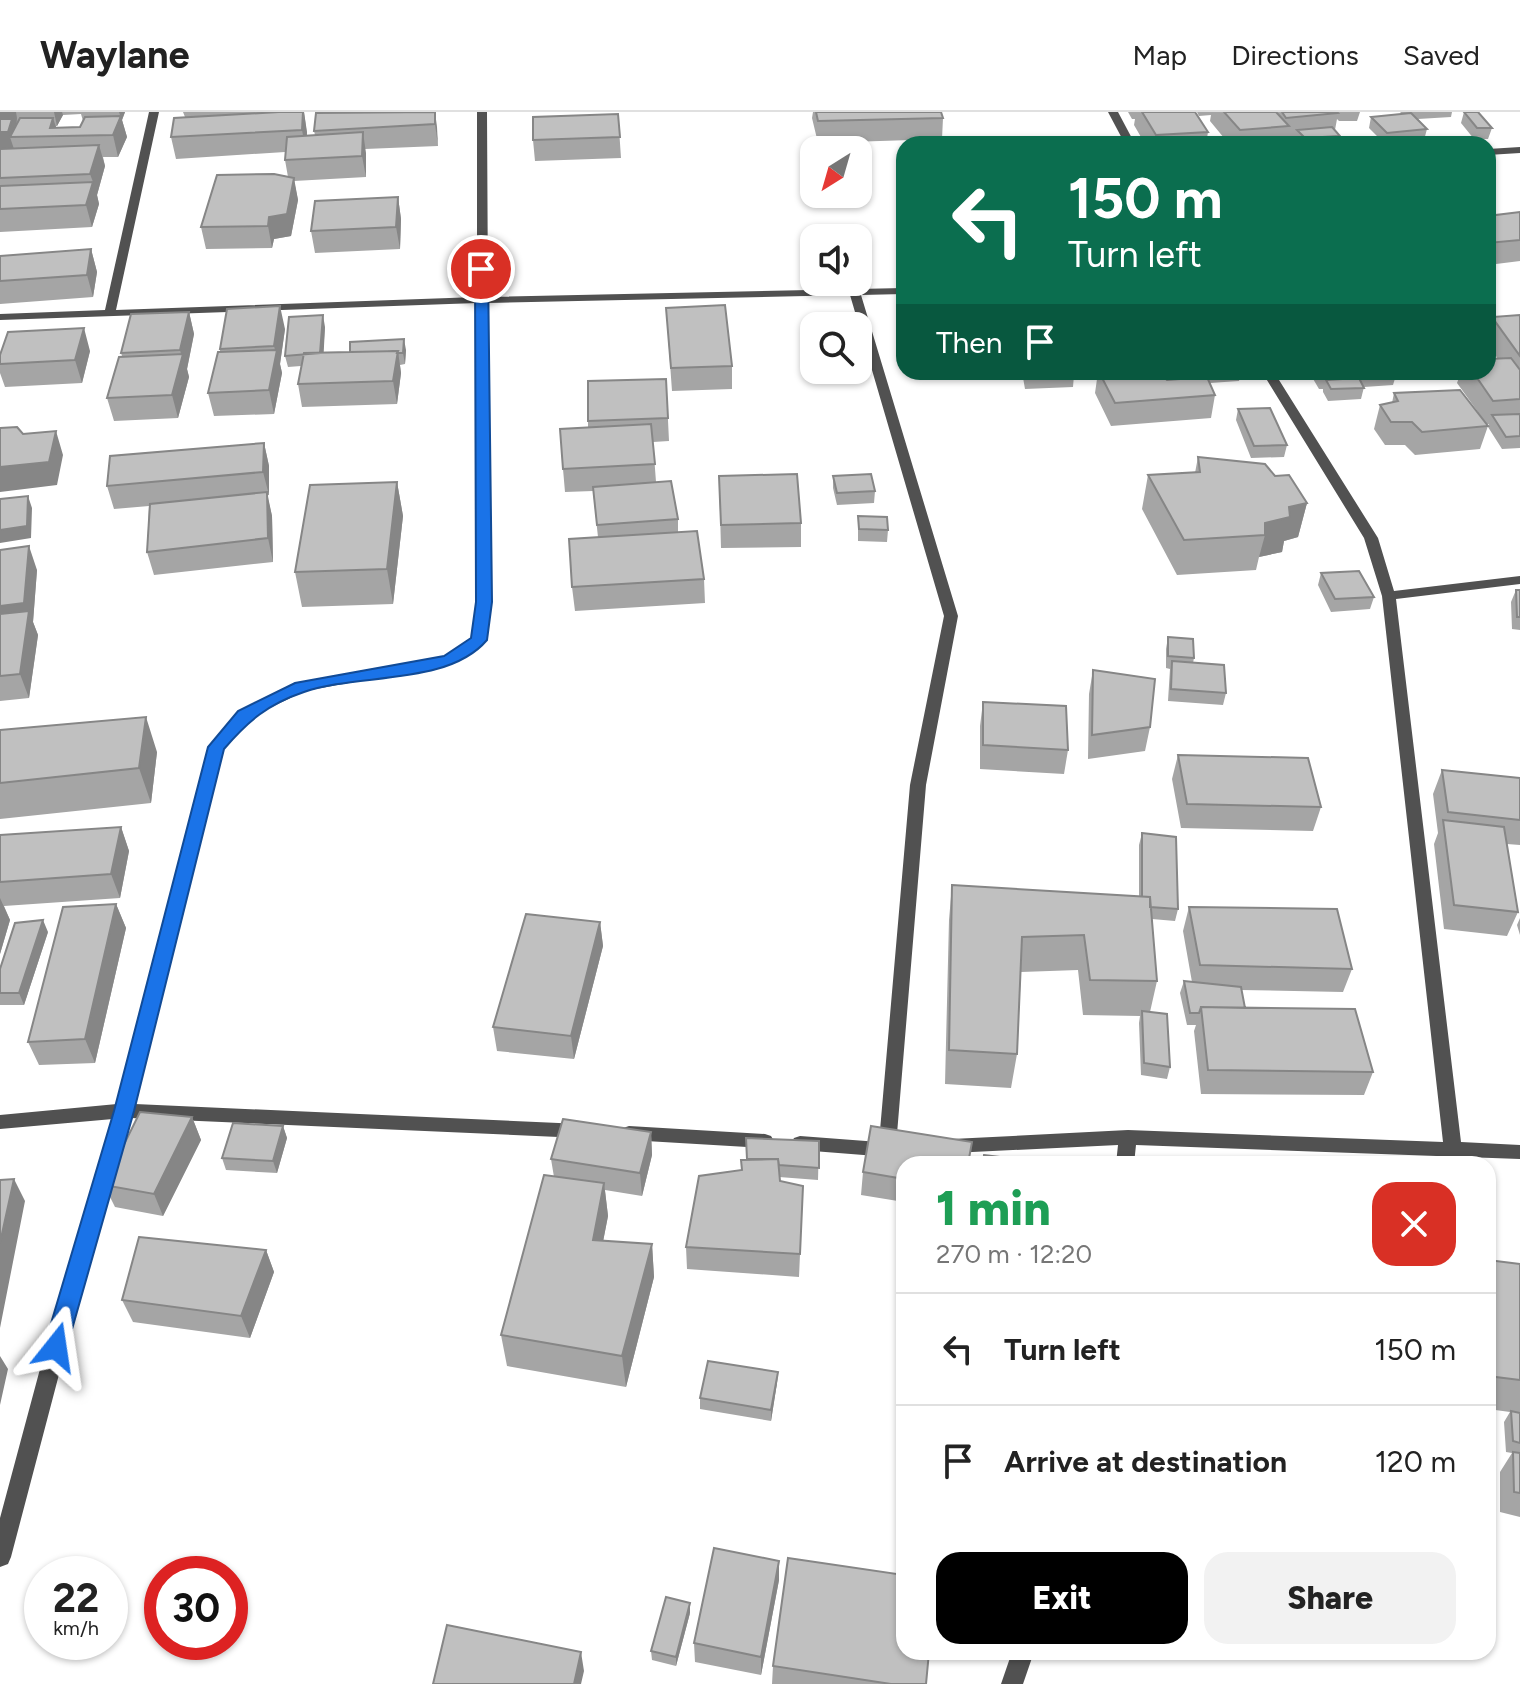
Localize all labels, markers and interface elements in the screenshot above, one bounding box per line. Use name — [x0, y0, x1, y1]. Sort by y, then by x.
text: Waylane — [40, 32, 190, 78]
text: Map — [1133, 38, 1187, 72]
text: Directions — [1231, 38, 1359, 72]
text: Saved — [1403, 38, 1480, 72]
north arrow — [800, 136, 872, 208]
map controls — [800, 136, 872, 384]
text: 150 m — [1068, 165, 1223, 232]
icon: left — [936, 168, 1040, 272]
button: sound — [800, 224, 872, 296]
text: Turn left — [1068, 233, 1202, 276]
pin — [447, 235, 515, 303]
icon: arrive — [459, 247, 503, 291]
button: search — [800, 312, 872, 384]
icon: arrive — [1018, 320, 1062, 364]
text: Then — [936, 324, 1002, 361]
text: 1 min — [936, 1179, 1051, 1237]
button: close — [1372, 1182, 1456, 1266]
text: 270 m · 12:20 — [936, 1238, 1092, 1270]
position arrow — [14, 1305, 98, 1389]
icon: left — [936, 1327, 980, 1371]
text: Turn left — [1004, 1331, 1121, 1368]
text: 150 m — [1374, 1331, 1456, 1368]
icon: arrive — [936, 1439, 980, 1483]
text: Arrive at destination — [1004, 1443, 1287, 1480]
text: 120 m — [1375, 1443, 1456, 1480]
button: Exit — [936, 1552, 1188, 1644]
button: Share — [1204, 1552, 1456, 1644]
speed limit sign: 30 — [144, 1556, 248, 1660]
text: 22 — [53, 1574, 99, 1622]
text: km/h — [53, 1616, 99, 1640]

